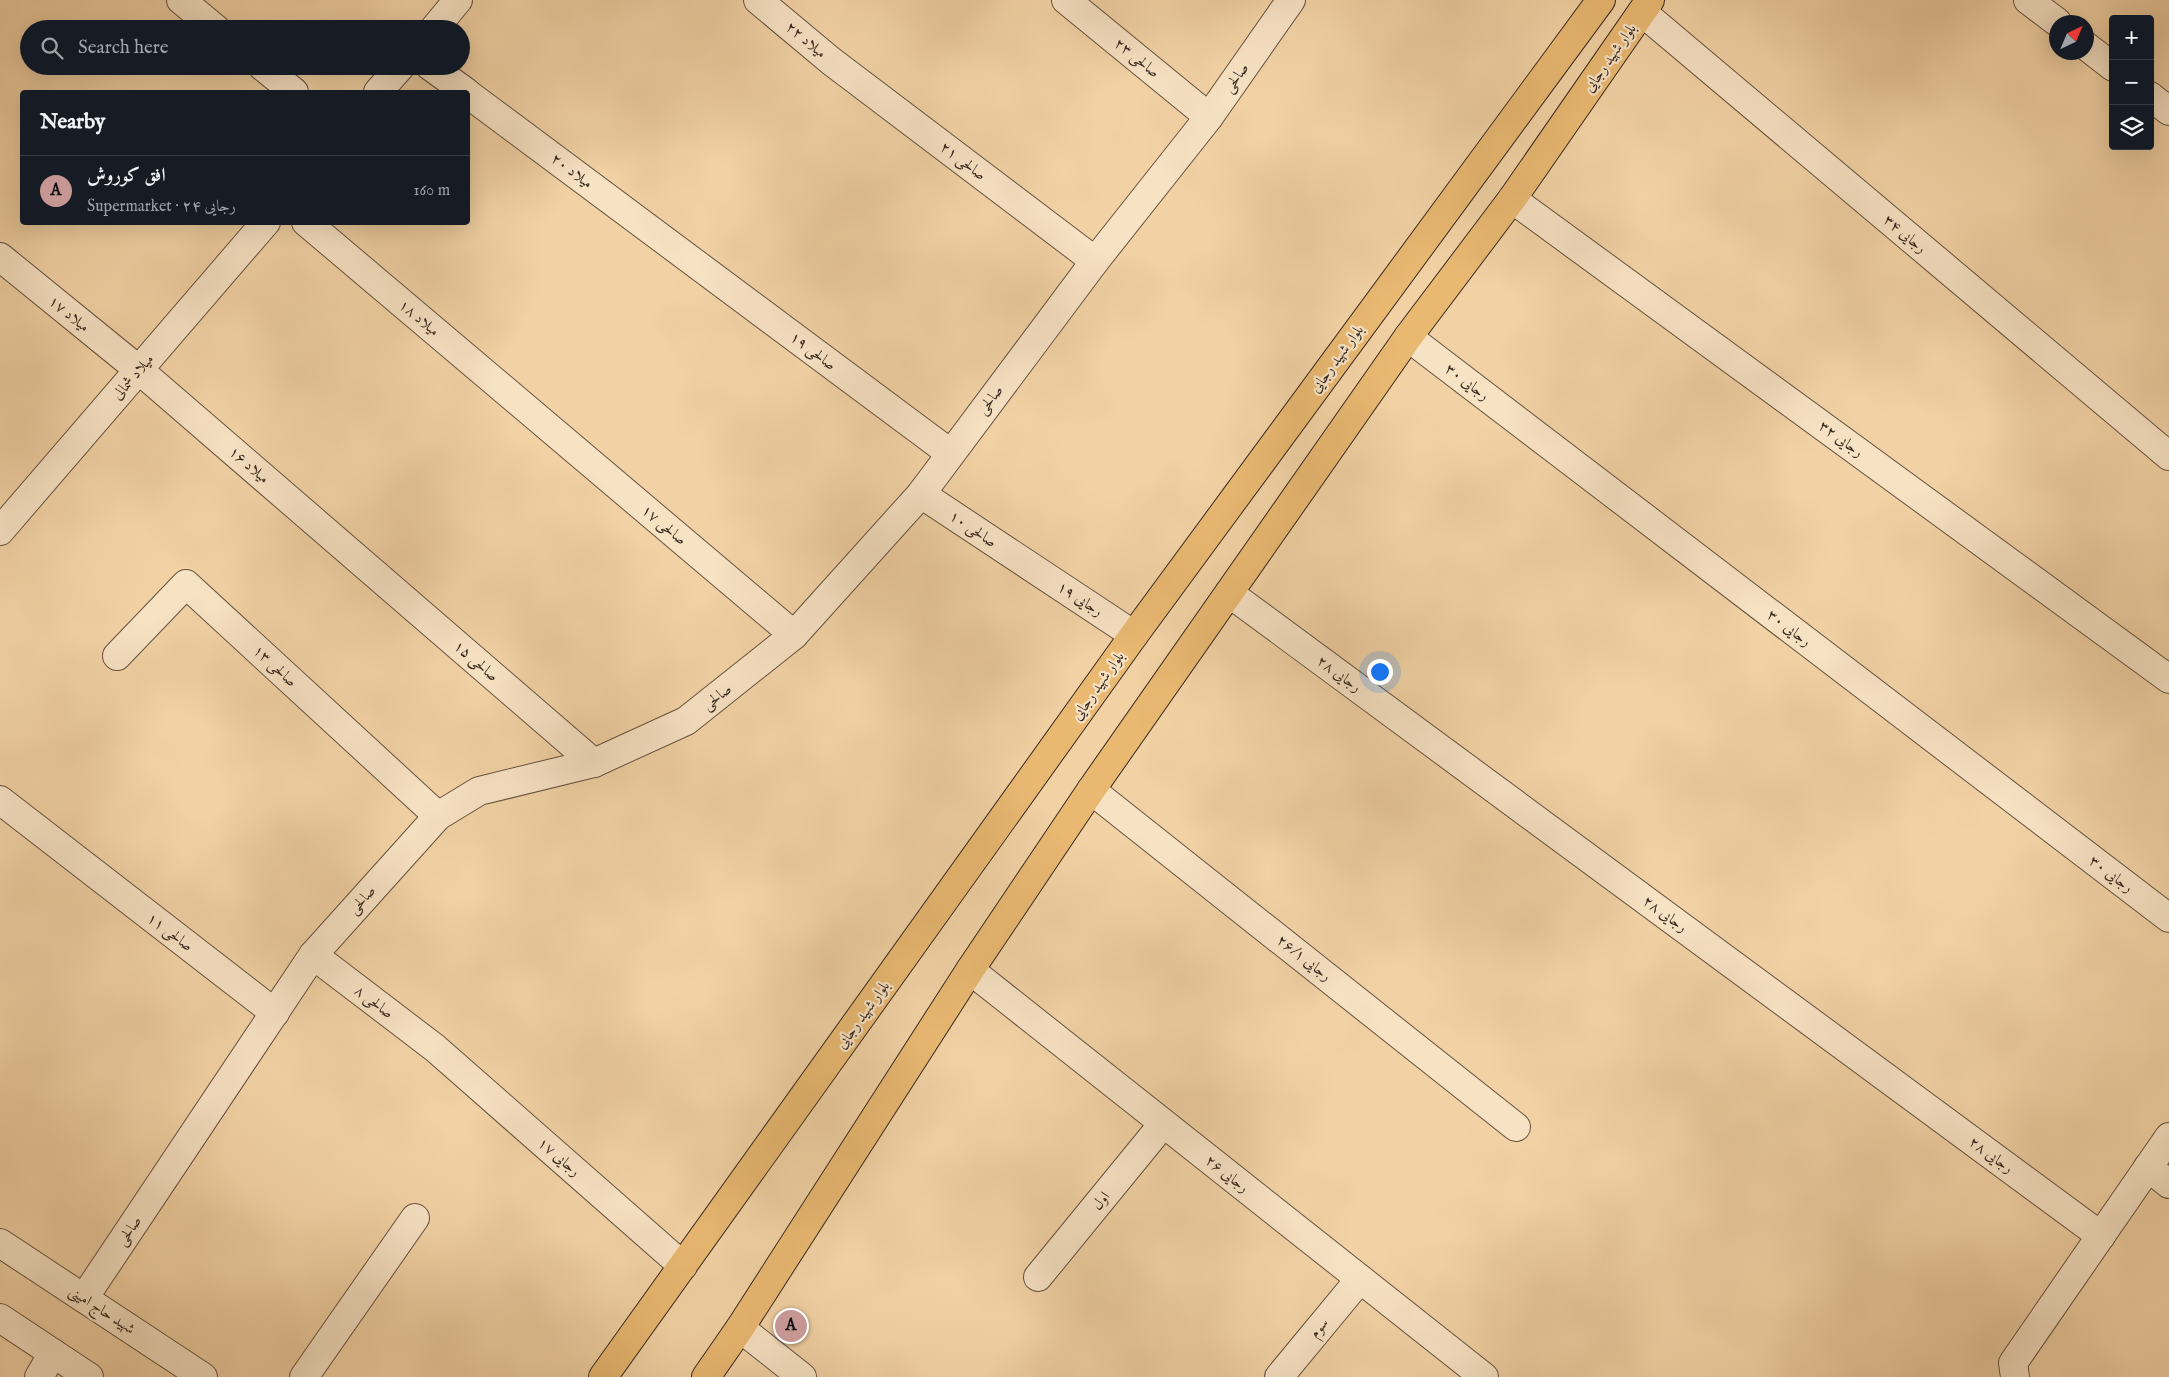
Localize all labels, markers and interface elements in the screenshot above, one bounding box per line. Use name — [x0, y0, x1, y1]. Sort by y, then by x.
north arrow — [2049, 15, 2094, 60]
map controls — [2109, 15, 2154, 150]
button: + — [2109, 15, 2154, 60]
street label: میلاد ۲۲ — [782, 17, 830, 63]
search box — [20, 20, 470, 75]
street label: بلوار شهید رجایی — [1579, 20, 1641, 96]
icon: search — [38, 34, 66, 62]
street label: صالحی ۲۳ — [1110, 34, 1164, 83]
text: Search here — [78, 36, 169, 60]
street label: صالحی — [1219, 59, 1254, 97]
button: − — [2109, 60, 2154, 105]
button: layers — [2109, 105, 2154, 150]
text: Nearby — [40, 109, 105, 136]
street label: صالحی ۲۱ — [936, 137, 990, 185]
street label: میلاد ۲۰ — [547, 149, 597, 193]
text: افق کوروش — [87, 164, 166, 188]
text: A — [51, 181, 61, 201]
text: 160 m — [414, 181, 450, 201]
text: Supermarket · رجایی ۲۴ — [87, 197, 236, 217]
street label: رجایی ۳۴ — [1880, 211, 1930, 257]
street label: میلاد ۱۷ — [45, 292, 93, 336]
street label: میلاد ۱۸ — [395, 295, 443, 341]
street label: بلوار شهید رجایی — [1306, 321, 1368, 397]
street label: صالحی ۱۹ — [786, 327, 840, 375]
street label: میلاد شمالی — [108, 350, 158, 404]
street label: رجایی ۳۰ — [1441, 359, 1493, 405]
street label: صالحی — [973, 381, 1008, 419]
street label: رجایی ۳۲ — [1815, 417, 1867, 461]
street label: میلاد ۱۶ — [225, 442, 273, 488]
street label: صالحی ۱۷ — [637, 501, 690, 550]
street label: صالحی ۱۰ — [945, 506, 1000, 553]
street label: رجایی ۱۹ — [1054, 577, 1106, 621]
street label: رجایی ۳۰ — [1763, 605, 1815, 651]
street label: صالحی ۱۵ — [449, 636, 502, 686]
street label: صالحی ۱۳ — [248, 641, 301, 692]
street label: بلوار شهید رجایی — [1067, 648, 1129, 724]
street label: رجایی ۲۸ — [1313, 652, 1365, 696]
your location — [1367, 659, 1393, 685]
street label: صالحی — [698, 680, 736, 715]
street label: رجایی ۳۰ — [2085, 851, 2137, 897]
street label: صالحی — [344, 882, 381, 919]
street label: رجایی ۲۸ — [1639, 892, 1691, 936]
street label: صالحی ۱۱ — [143, 908, 197, 956]
street label: رجایی ۲۶/۱ — [1273, 931, 1335, 985]
street label: بلوار شهید رجایی — [832, 977, 894, 1053]
street label: صالحی ۸ — [350, 981, 397, 1024]
street label: رجایی ۱۷ — [534, 1133, 584, 1181]
street label: رجایی ۲۸ — [1965, 1133, 2017, 1177]
street label: رجایی ۲۶ — [1201, 1151, 1253, 1197]
street label: اول — [1088, 1188, 1114, 1214]
street label: صالحی — [112, 1212, 147, 1250]
street label: شهید حاج امینی — [64, 1281, 139, 1341]
pin: A — [775, 1307, 807, 1345]
street label: سوم — [1305, 1314, 1335, 1344]

